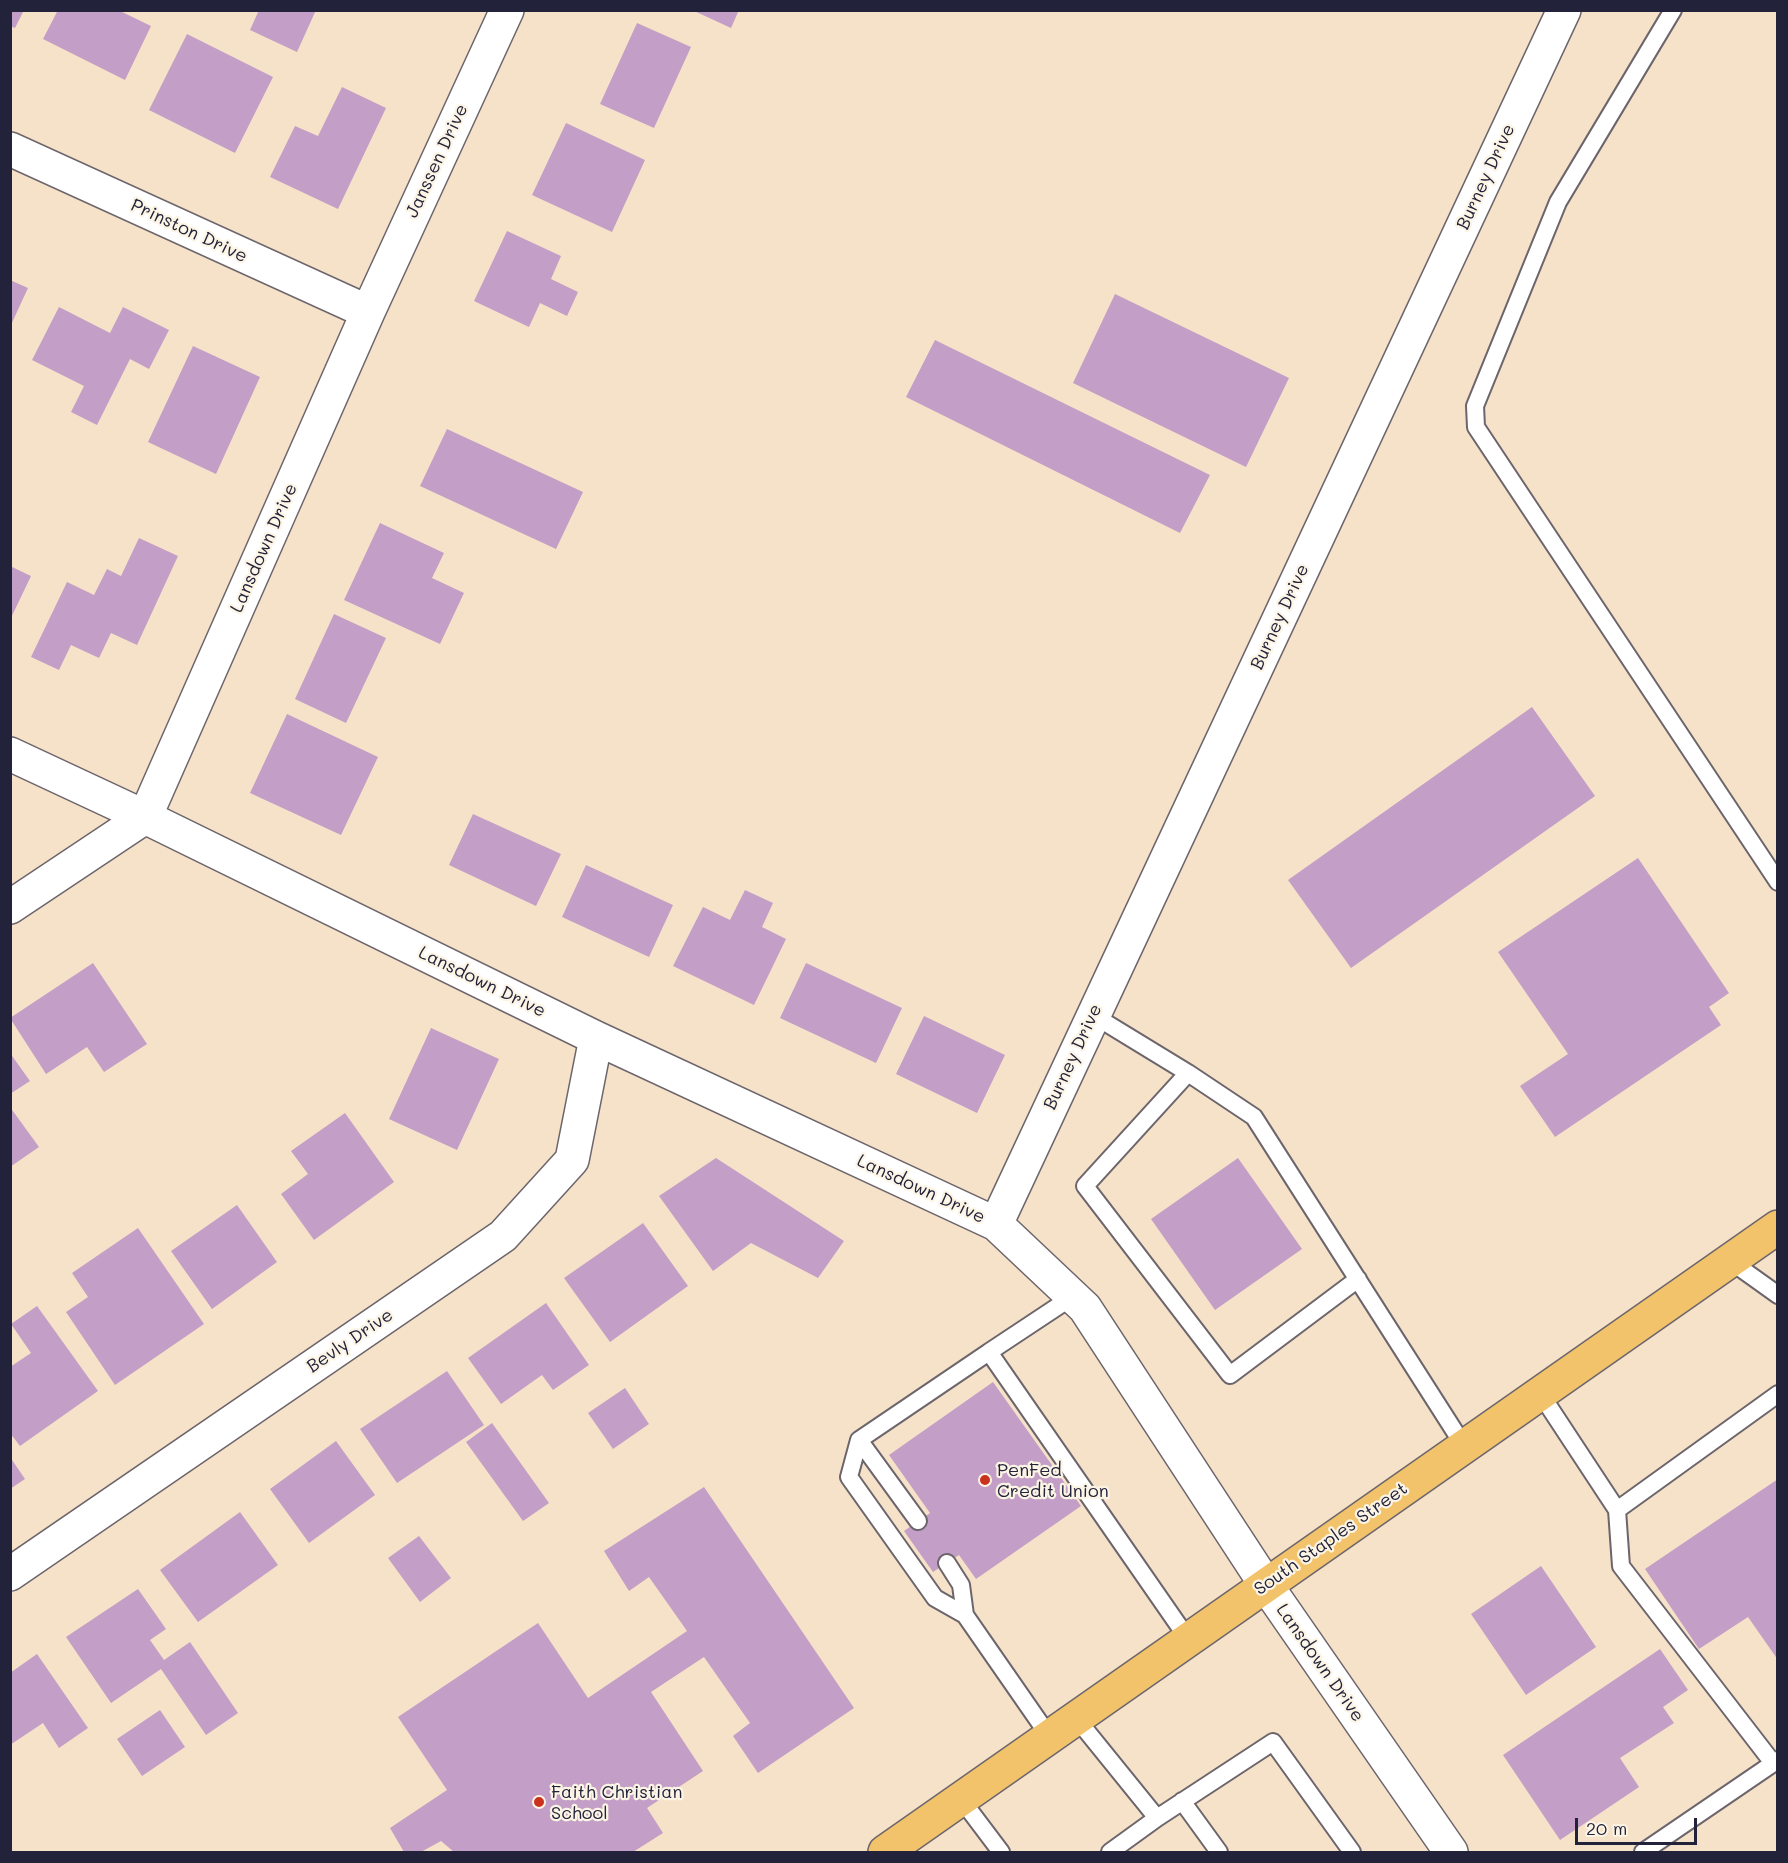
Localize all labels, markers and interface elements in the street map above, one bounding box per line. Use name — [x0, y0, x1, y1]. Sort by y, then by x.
street label: Janssen Drive — [401, 101, 473, 221]
street label: Burney Drive — [1452, 121, 1520, 233]
street label: Prinston Drive — [127, 195, 251, 267]
street label: Lansdown Drive — [226, 480, 302, 616]
street label: Burney Drive — [1246, 561, 1314, 673]
street label: Lansdown Drive — [415, 942, 549, 1022]
street label: Burney Drive — [1039, 1001, 1107, 1113]
street label: Lansdown Drive — [854, 1150, 988, 1228]
street label: Bevly Drive — [303, 1304, 397, 1378]
place label: PenFed Credit Union — [997, 1459, 1109, 1502]
marker: PenFed Credit Union — [978, 1473, 992, 1487]
street label: South Staples Street — [1250, 1478, 1412, 1600]
street label: Lansdown Drive — [1271, 1600, 1369, 1726]
place label: Faith Christian School — [551, 1781, 683, 1824]
marker: Faith Christian School — [532, 1795, 546, 1809]
scale bar — [1578, 1806, 1700, 1844]
text: 20 m — [1586, 1816, 1627, 1840]

